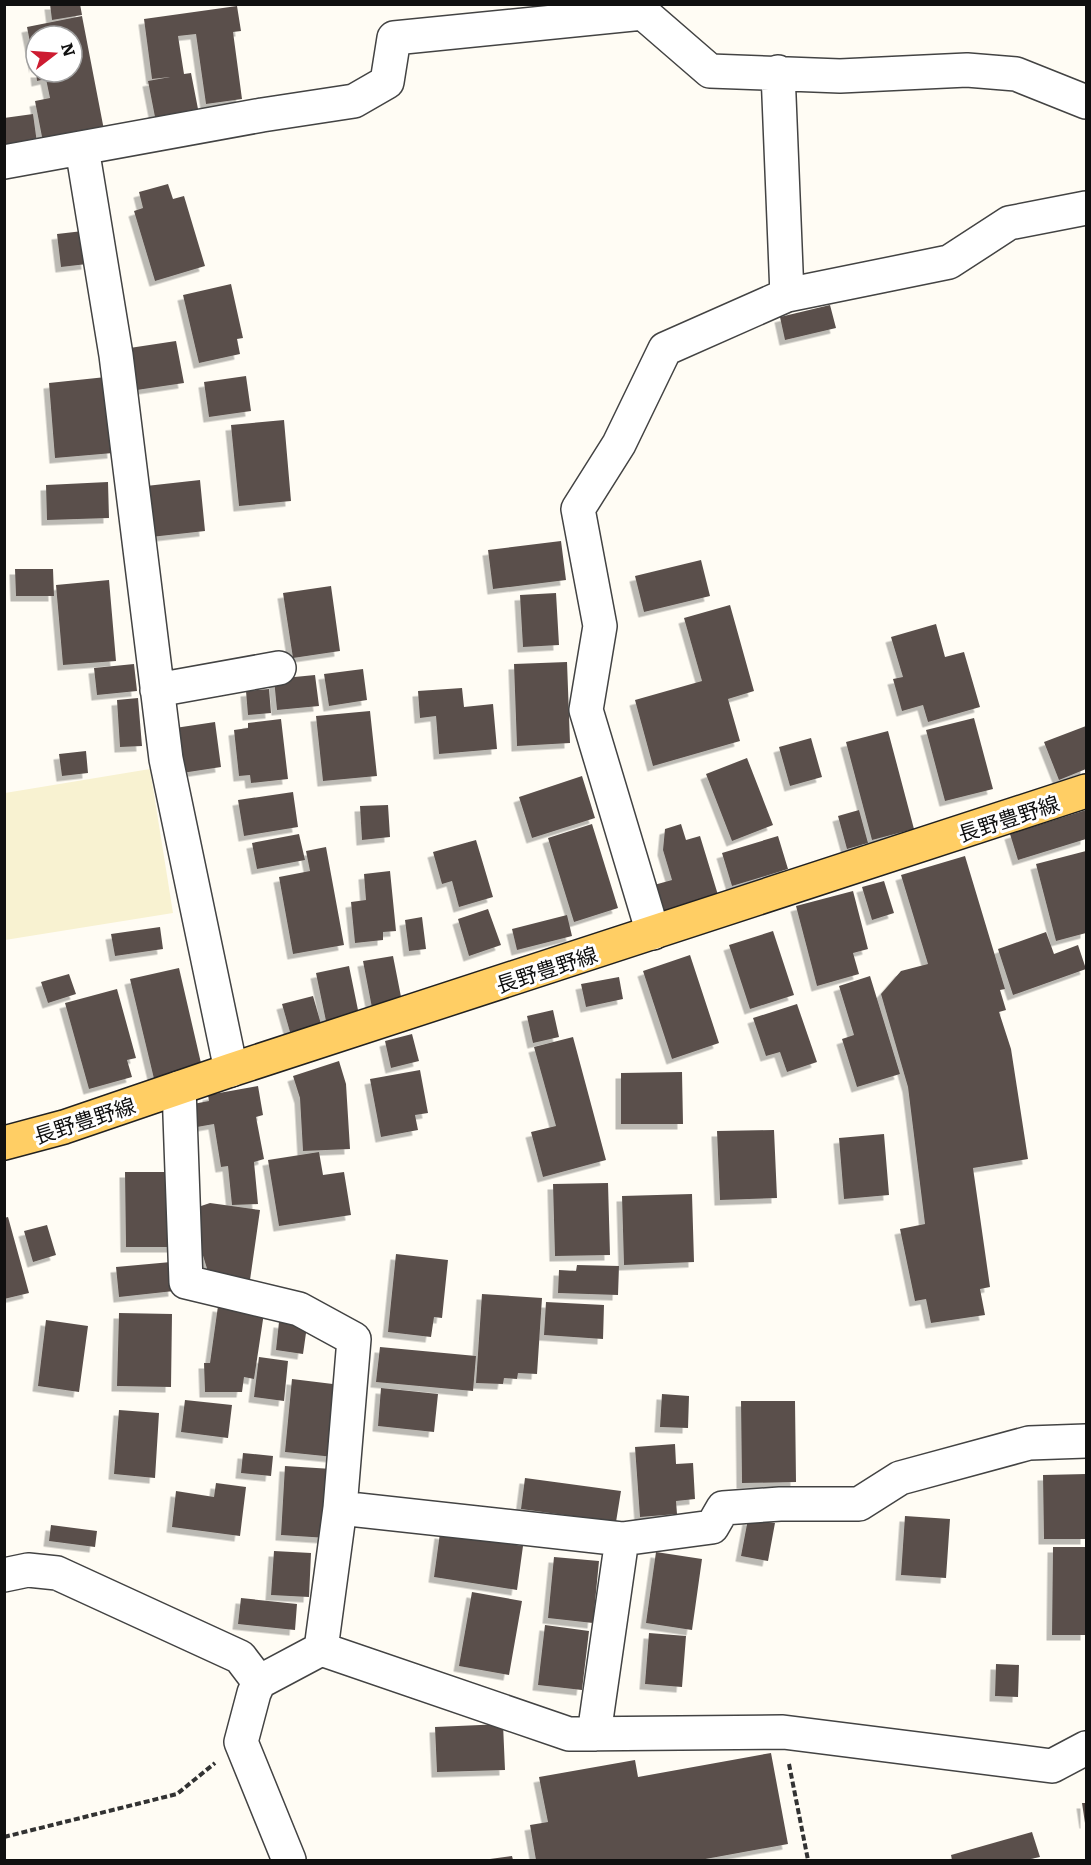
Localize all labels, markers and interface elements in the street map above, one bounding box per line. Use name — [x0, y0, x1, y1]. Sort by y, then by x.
north arrow — [24, 24, 84, 84]
text: N — [56, 39, 83, 59]
street label: 長野豊野線 — [953, 786, 1063, 848]
street label: 長野豊野線 — [491, 937, 601, 999]
street label: 長野豊野線 — [29, 1088, 139, 1150]

